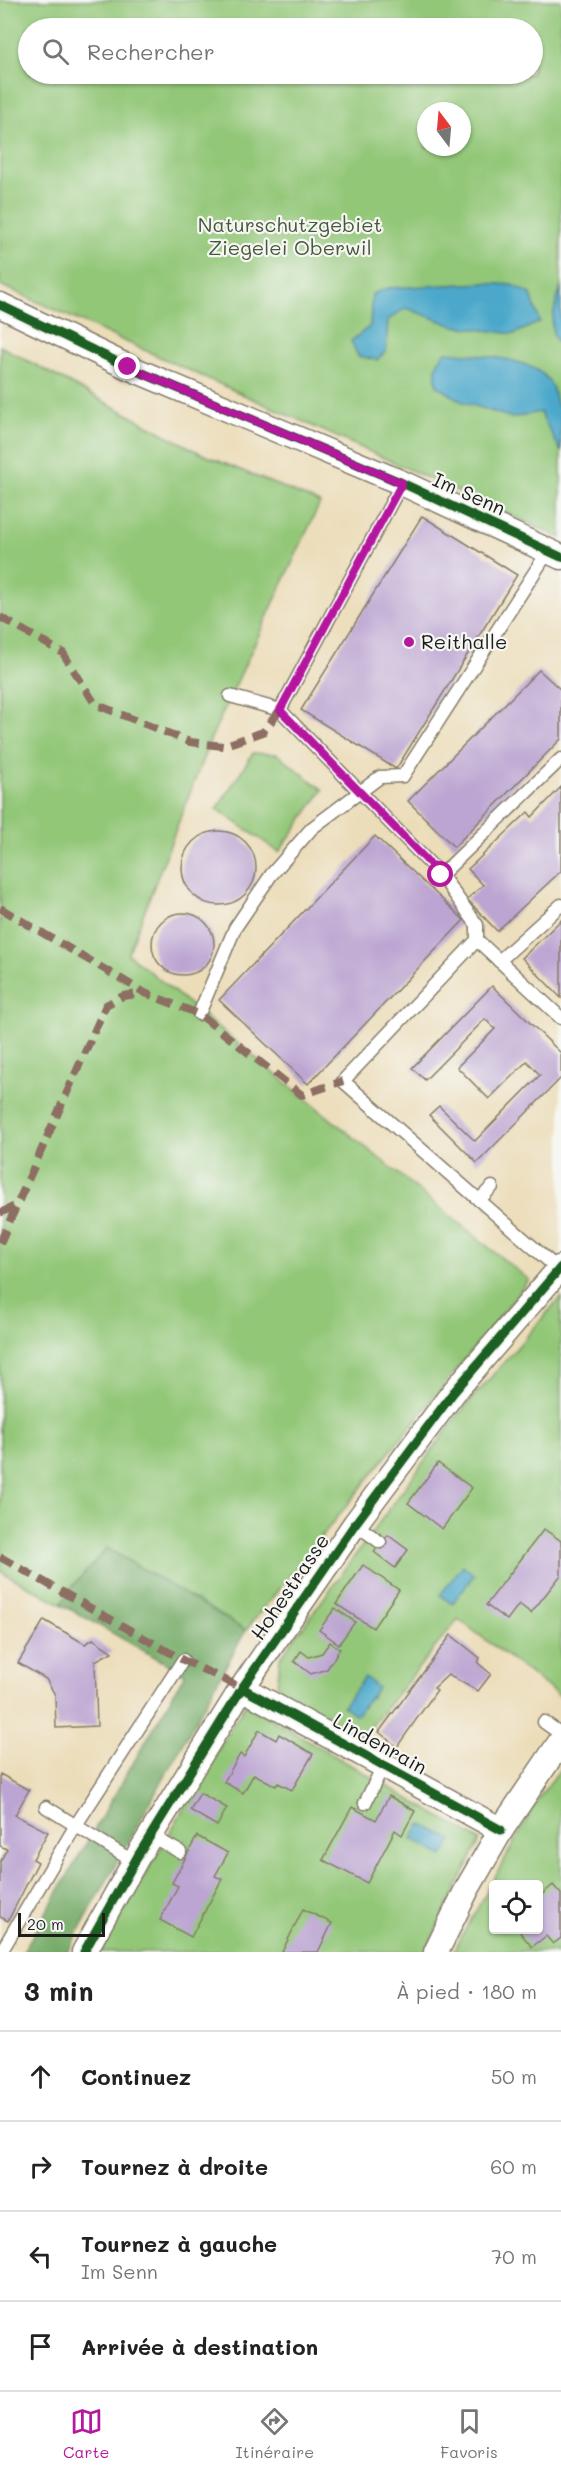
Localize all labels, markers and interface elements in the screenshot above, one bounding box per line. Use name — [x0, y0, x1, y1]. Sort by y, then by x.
search box — [18, 18, 543, 84]
icon: search — [39, 35, 72, 68]
text: Rechercher — [87, 37, 215, 66]
north arrow — [417, 102, 471, 156]
park label: Naturschutzgebiet Ziegelei Oberwil — [198, 211, 382, 260]
route end — [114, 353, 140, 379]
street label: Im Senn — [429, 466, 510, 521]
place label: Reithalle — [421, 628, 507, 654]
marker: Reithalle — [402, 635, 416, 649]
route start — [427, 861, 453, 887]
street label: Hohestrasse — [244, 1528, 334, 1645]
street label: Lindenrain — [329, 1707, 432, 1780]
map controls — [489, 1880, 543, 1934]
button: locate — [489, 1880, 543, 1934]
scale bar — [18, 1910, 105, 1938]
text: 20 m — [27, 1913, 64, 1934]
text: 3 min — [24, 1974, 93, 2008]
text: À pied · 180 m — [396, 1978, 537, 2004]
icon: ahead — [24, 2060, 57, 2093]
text: Continuez — [81, 2062, 191, 2091]
text: 50 m — [491, 2063, 537, 2089]
icon: right — [24, 2150, 57, 2183]
text: Tournez à droite — [81, 2152, 268, 2181]
text: 60 m — [490, 2153, 537, 2179]
text: Tournez à gauche — [81, 2229, 277, 2258]
icon: left — [24, 2240, 57, 2273]
text: 70 m — [491, 2243, 537, 2269]
text: Im Senn — [81, 2258, 158, 2284]
icon: arrive — [24, 2330, 57, 2363]
text: Arrivée à destination — [81, 2332, 318, 2361]
tab: Carte — [63, 2405, 109, 2462]
tab: Itinéraire — [236, 2405, 314, 2462]
tab: Favoris — [440, 2405, 498, 2462]

